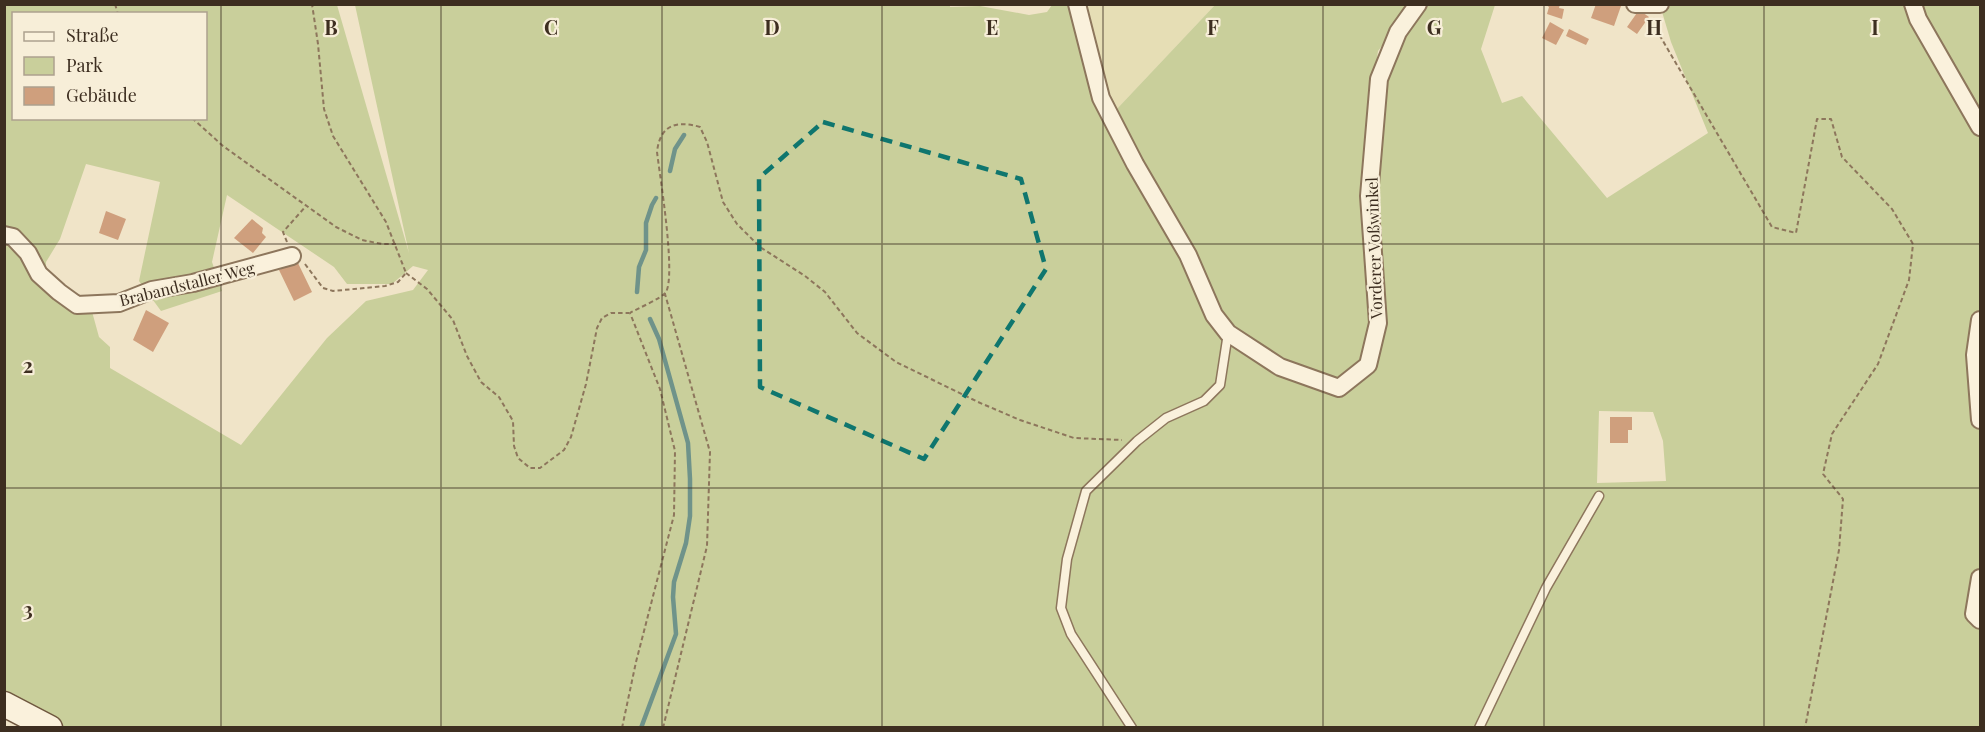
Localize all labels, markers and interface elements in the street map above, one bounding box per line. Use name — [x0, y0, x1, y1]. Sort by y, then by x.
legend — [12, 12, 207, 120]
text: B — [324, 13, 338, 40]
text: C — [544, 13, 558, 40]
text: D — [764, 13, 780, 40]
text: E — [986, 13, 998, 40]
text: F — [1207, 13, 1219, 40]
text: G — [1427, 13, 1442, 40]
text: H — [1646, 13, 1662, 40]
text: I — [1871, 13, 1879, 40]
text: Straße — [66, 23, 119, 47]
text: Park — [66, 53, 103, 77]
text: Gebäude — [66, 83, 137, 107]
street label: Vorderer Voßwinkel — [1361, 176, 1387, 320]
street label: Brabandstaller Weg — [117, 256, 257, 310]
text: 2 — [23, 351, 33, 378]
text: 3 — [23, 595, 33, 622]

